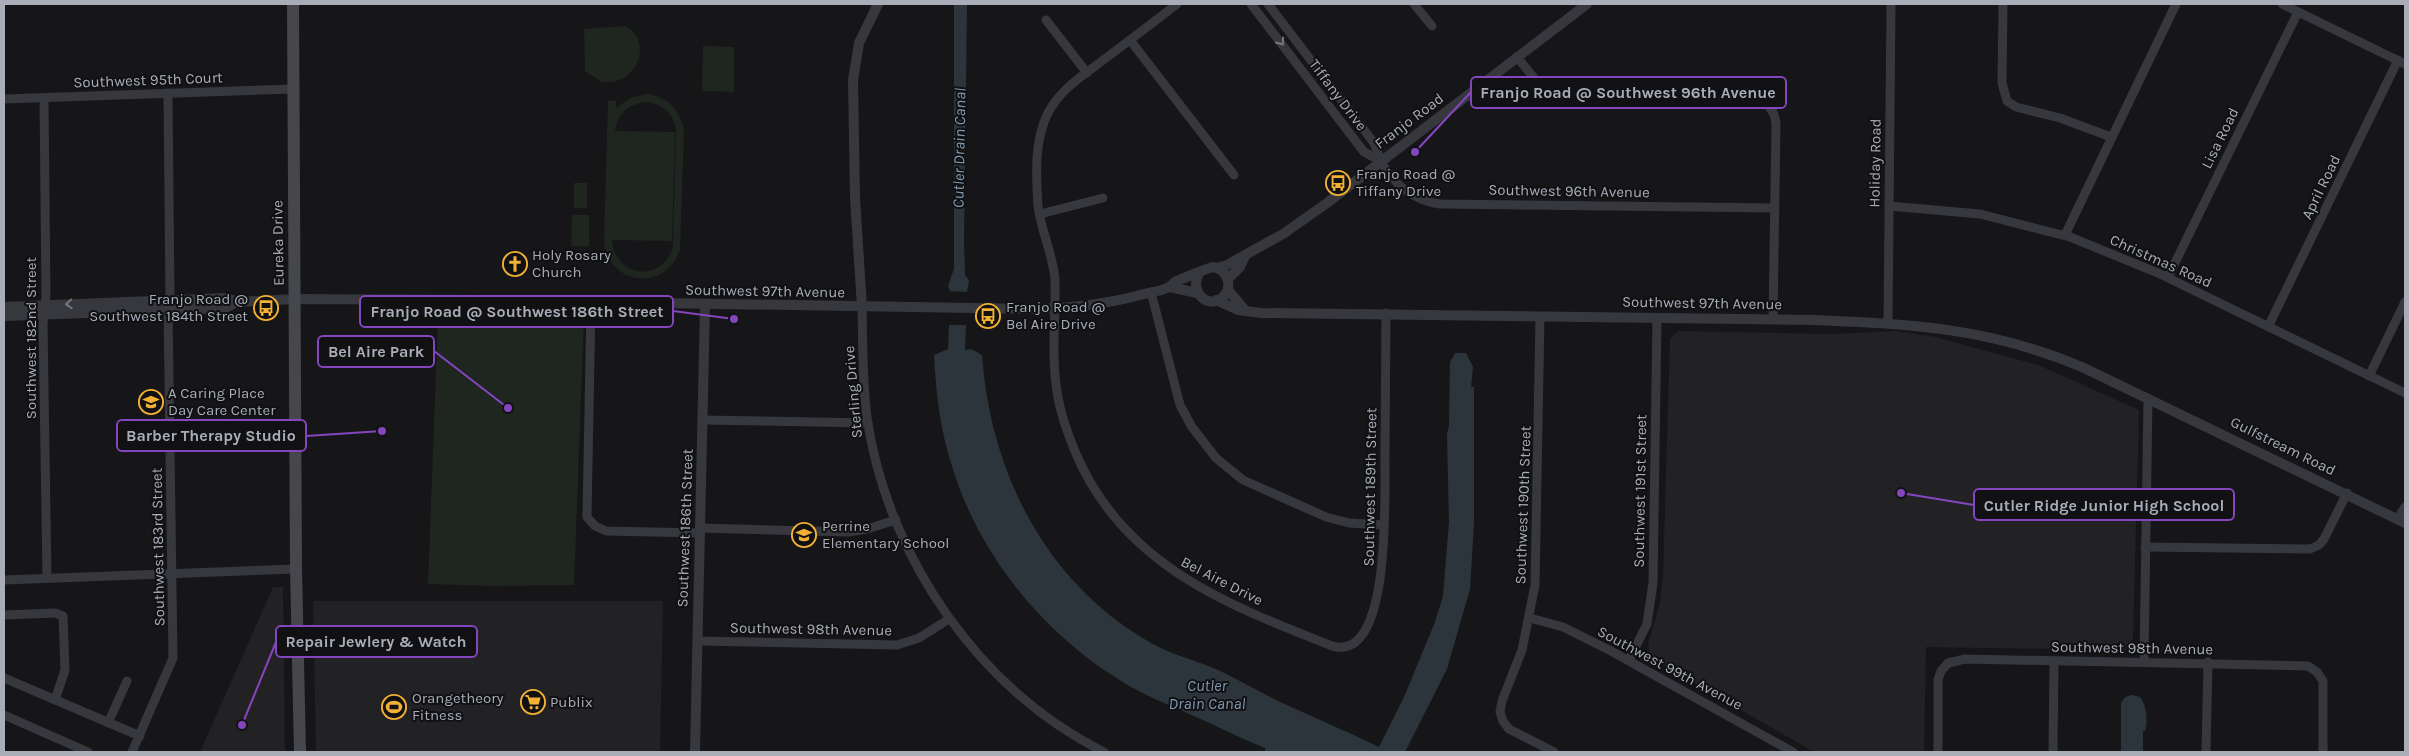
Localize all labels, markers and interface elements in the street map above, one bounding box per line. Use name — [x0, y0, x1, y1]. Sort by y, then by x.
one-way arrow — [1275, 36, 1284, 46]
street label: Tiffany Drive — [1305, 56, 1371, 134]
street label: Southwest 95th Court — [73, 68, 223, 92]
callout: Franjo Road @ Southwest 96th Avenue — [1471, 77, 1786, 108]
text: Franjo Road @ Southwest 96th Avenue — [1480, 83, 1776, 102]
water label: Cutler Drain Canal — [948, 88, 970, 208]
street label: Franjo Road — [1371, 89, 1447, 153]
street label: Lisa Road — [2198, 105, 2242, 171]
street label: Holiday Road — [1865, 118, 1885, 208]
street label: April Road — [2298, 152, 2344, 222]
place label: Franjo Road @ Tiffany Drive — [1356, 165, 1455, 200]
bus stop icon: Franjo Road @ Tiffany Drive — [1325, 170, 1351, 196]
street label: Southwest 96th Avenue — [1488, 181, 1650, 201]
street label: Eureka Drive — [268, 200, 288, 286]
street label: Christmas Road — [2107, 230, 2215, 292]
place label: Holy Rosary Church — [532, 246, 611, 281]
church icon: Holy Rosary Church — [502, 251, 528, 277]
street label: Southwest 182nd Street — [22, 257, 40, 419]
street label: Southwest 97th Avenue — [685, 281, 845, 301]
place label: Franjo Road @ Southwest 184th Street — [89, 290, 248, 325]
street label: Southwest 97th Avenue — [1622, 293, 1782, 313]
bus stop icon: Franjo Road @ Southwest 184th Street — [253, 295, 279, 321]
callout: Franjo Road @ Southwest 186th Street — [360, 296, 673, 327]
place label: Franjo Road @ Bel Aire Drive — [1006, 298, 1105, 333]
one-way arrow — [65, 299, 73, 310]
text: Franjo Road @ Southwest 186th Street — [371, 302, 664, 321]
bus stop icon: Franjo Road @ Bel Aire Drive — [975, 303, 1001, 329]
callout: Bel Aire Park — [318, 336, 434, 367]
text: Bel Aire Park — [328, 342, 425, 361]
street label: Sterling Drive — [840, 345, 866, 439]
place label: A Caring Place Day Care Center — [168, 384, 276, 419]
school or university icon: A Caring Place Day Care Center — [138, 389, 164, 415]
street label: Southwest 189th Street — [1360, 407, 1380, 567]
street label: Gulfstream Road — [2227, 413, 2339, 479]
street label: Southwest 191st Street — [1630, 414, 1650, 568]
callout: Barber Therapy Studio — [117, 420, 306, 451]
street label: Southwest 190th Street — [1511, 425, 1535, 585]
text: Barber Therapy Studio — [126, 426, 296, 445]
street label: Southwest 186th Street — [673, 448, 697, 608]
street label: Southwest 183rd Street — [148, 467, 168, 627]
callout: Cutler Ridge Junior High School — [1974, 489, 2234, 520]
text: Cutler Ridge Junior High School — [1984, 496, 2224, 515]
place label: Perrine Elementary School — [822, 517, 949, 552]
school or university icon: Perrine Elementary School — [791, 522, 817, 548]
street label: Bel Aire Drive — [1178, 553, 1266, 609]
street label: Southwest 98th Avenue — [730, 619, 892, 639]
street label: Southwest 99th Avenue — [1594, 622, 1746, 714]
callout: Repair Jewlery & Watch — [276, 626, 477, 657]
text: Repair Jewlery & Watch — [285, 632, 467, 651]
street label: Southwest 98th Avenue — [2051, 638, 2213, 658]
water label: Cutler Drain Canal — [1168, 676, 1246, 713]
place label: Orangetheory Fitness — [412, 689, 504, 724]
supermarket icon: Publix — [520, 689, 546, 715]
place label: Publix — [550, 693, 593, 711]
sports icon: Orangetheory Fitness — [381, 694, 407, 720]

